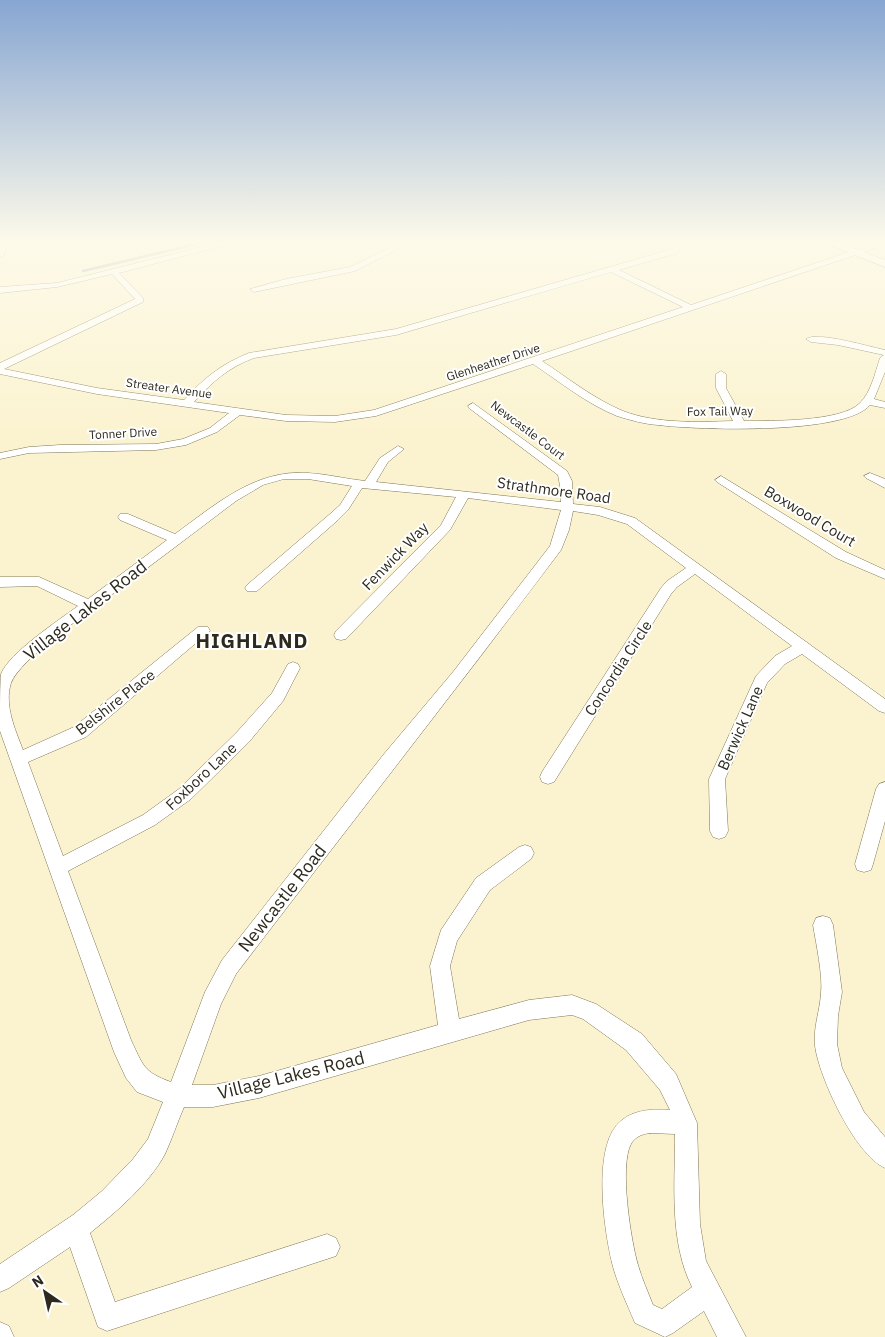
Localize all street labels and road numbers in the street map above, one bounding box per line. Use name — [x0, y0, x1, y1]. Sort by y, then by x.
street label: Glenheather Drive — [444, 340, 542, 384]
street label: Streater Avenue — [125, 375, 213, 402]
street label: Newcastle Court — [488, 397, 568, 463]
street label: Fox Tail Way — [687, 403, 753, 419]
street label: Tonner Drive — [89, 424, 158, 442]
street label: Strathmore Road — [496, 473, 612, 507]
street label: Boxwood Court — [761, 481, 859, 551]
street label: Fenwick Way — [358, 518, 433, 594]
street label: Village Lakes Road — [19, 555, 151, 665]
street label: Concordia Circle — [580, 617, 656, 719]
street label: Belshire Place — [71, 665, 159, 739]
street label: Berwick Lane — [713, 683, 767, 773]
street label: Foxboro Lane — [161, 738, 241, 814]
street label: Newcastle Road — [233, 840, 331, 956]
street label: Village Lakes Road — [215, 1046, 367, 1104]

